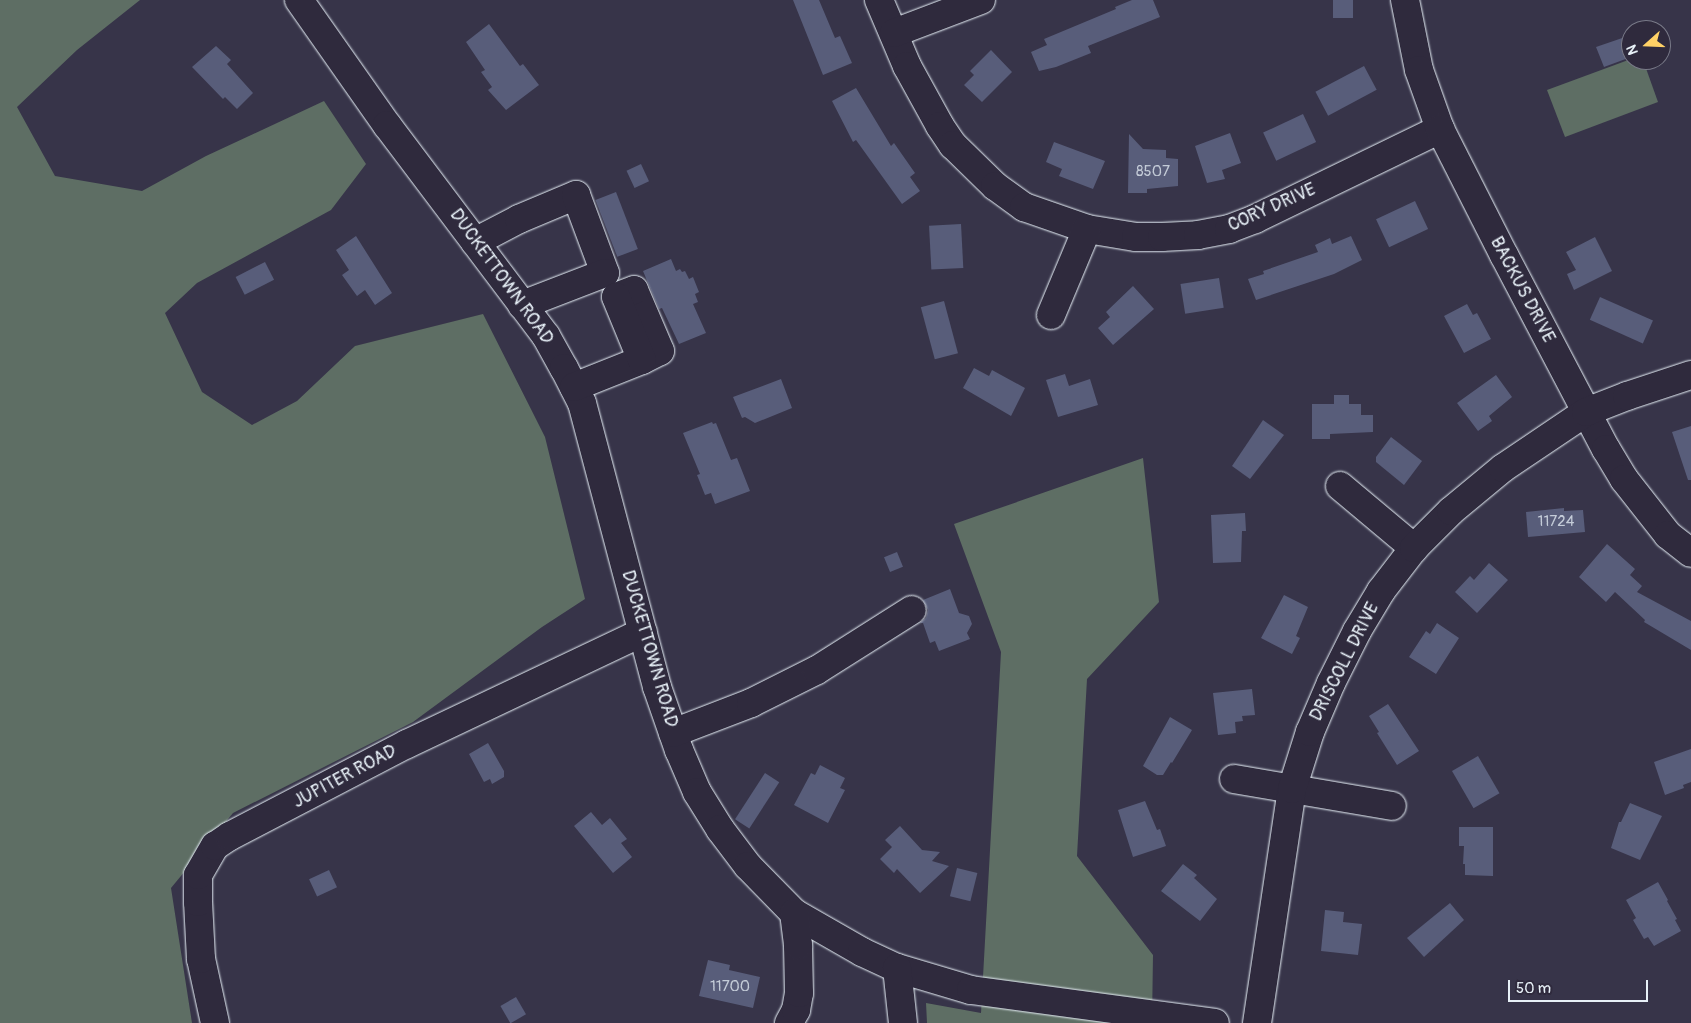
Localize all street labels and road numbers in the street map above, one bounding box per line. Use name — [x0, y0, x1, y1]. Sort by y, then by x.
street label: CORY DRIVE — [1225, 179, 1319, 237]
street label: DUCKETTOWN ROAD — [445, 205, 557, 349]
street label: BACKUS DRIVE — [1485, 233, 1559, 347]
street label: DUCKETTOWN ROAD — [616, 568, 682, 730]
street label: DRISCOLL DRIVE — [1306, 599, 1384, 725]
street label: JUPITER ROAD — [290, 741, 400, 813]

